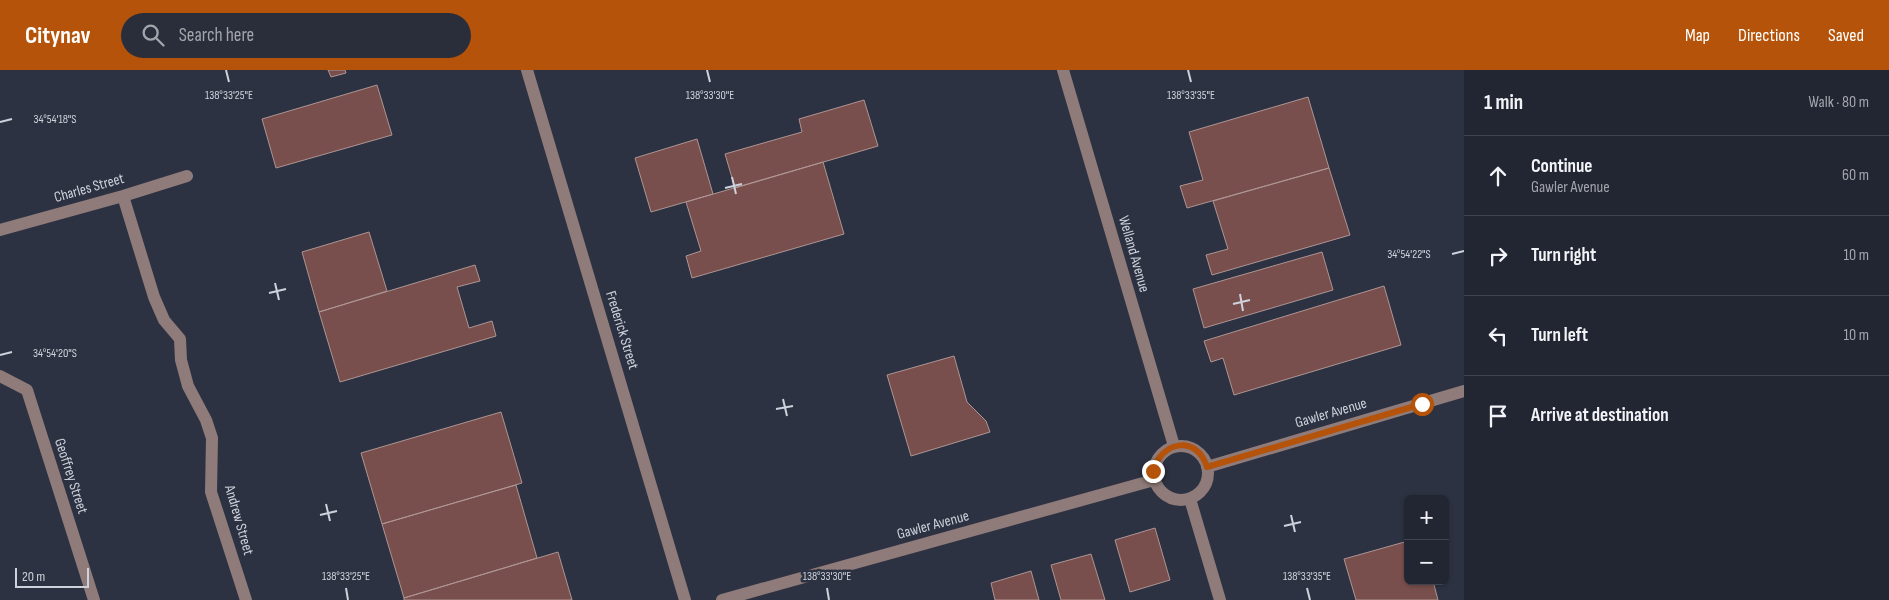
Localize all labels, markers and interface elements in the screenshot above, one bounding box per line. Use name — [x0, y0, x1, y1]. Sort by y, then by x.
search box — [121, 13, 471, 58]
text: Citynav — [25, 21, 91, 50]
icon: search — [139, 21, 167, 49]
text: Search here — [179, 24, 254, 47]
text: Map — [1685, 25, 1710, 46]
text: Directions — [1738, 25, 1800, 46]
text: Saved — [1828, 25, 1864, 46]
text: 138°33'25"E — [205, 88, 253, 103]
text: 138°33'30"E — [686, 88, 734, 103]
text: 138°33'35"E — [1167, 88, 1215, 103]
text: 1 min — [1484, 90, 1523, 115]
text: Walk · 80 m — [1809, 93, 1869, 112]
text: 34°54'18"S — [34, 112, 76, 127]
text: Continue — [1531, 155, 1592, 178]
icon: ahead — [1484, 162, 1512, 190]
text: 60 m — [1842, 166, 1869, 185]
street label: Charles Street — [52, 169, 127, 207]
text: Gawler Avenue — [1531, 178, 1610, 197]
street label: Welland Avenue — [1114, 214, 1154, 294]
icon: right — [1484, 242, 1512, 270]
text: Turn right — [1531, 244, 1596, 267]
text: 10 m — [1843, 246, 1869, 265]
text: 34°54'22"S — [1387, 247, 1431, 262]
street label: Frederick Street — [601, 289, 643, 372]
icon: left — [1484, 322, 1512, 350]
text: Turn left — [1531, 324, 1588, 347]
text: 10 m — [1843, 326, 1869, 345]
text: 34°54'20"S — [33, 346, 77, 361]
route start — [1411, 393, 1434, 416]
street label: Gawler Avenue — [1293, 394, 1369, 432]
icon: arrive — [1484, 402, 1512, 430]
text: Arrive at destination — [1531, 404, 1669, 427]
street label: Geoffrey Street — [50, 436, 92, 516]
route end — [1142, 460, 1165, 483]
street label: Andrew Street — [220, 482, 258, 558]
map controls — [1404, 495, 1449, 585]
button: + — [1404, 495, 1449, 540]
street label: Gawler Avenue — [895, 506, 971, 544]
button: − — [1404, 540, 1449, 585]
scale bar — [15, 565, 89, 588]
text: 20 m — [22, 568, 45, 585]
text: 138°33'25"E — [322, 569, 370, 584]
text: 138°33'30"E — [803, 569, 851, 584]
text: 138°33'35"E — [1283, 569, 1331, 584]

